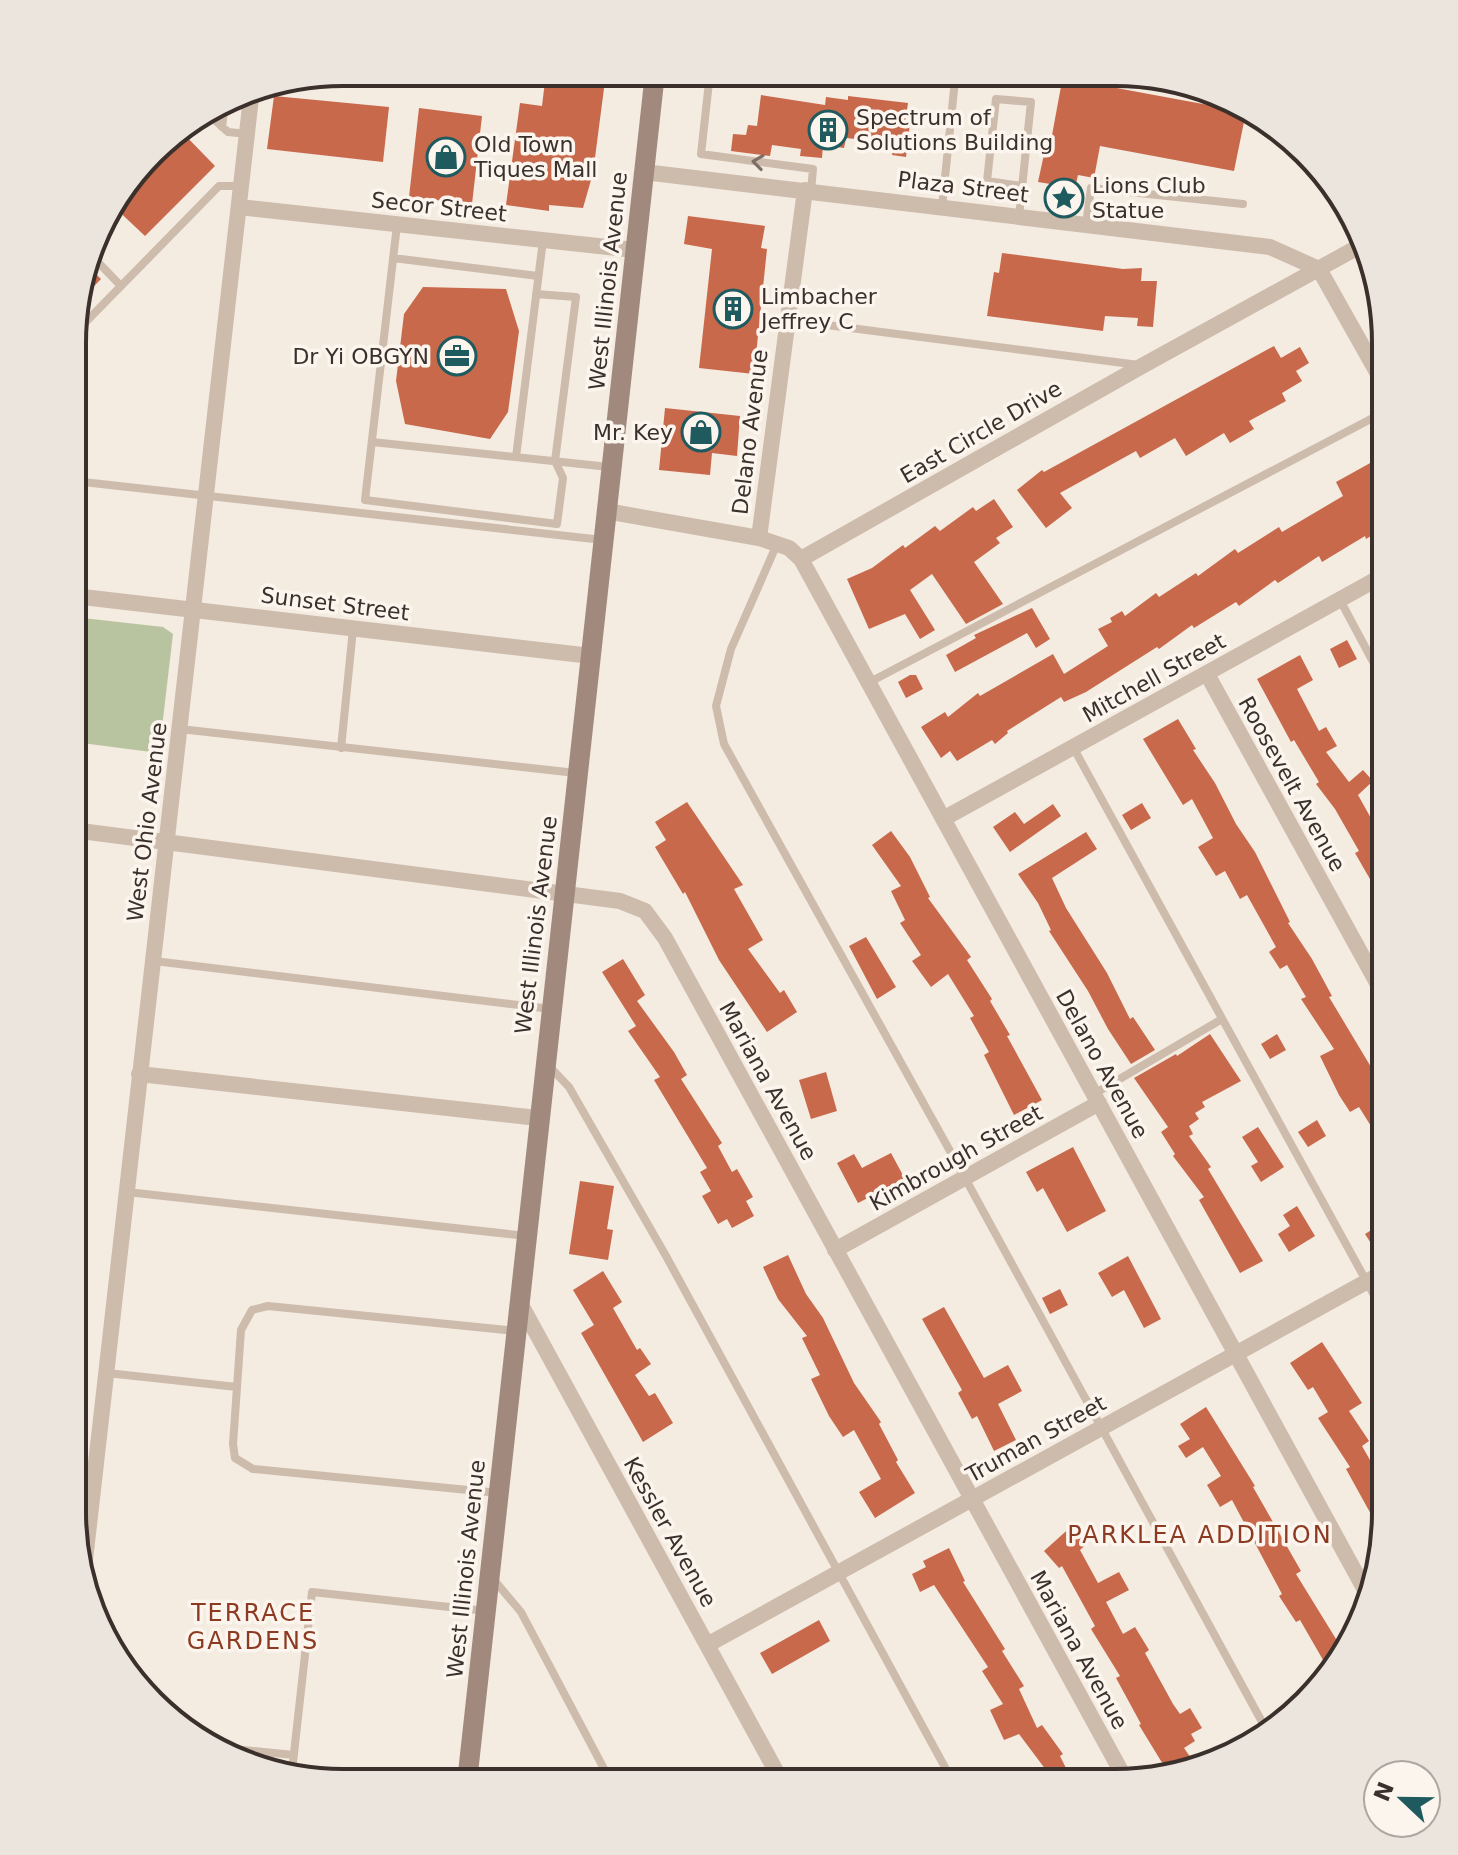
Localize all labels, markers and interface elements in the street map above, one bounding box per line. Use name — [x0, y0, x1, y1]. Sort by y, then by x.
place label: Spectrum of Solutions Building — [856, 105, 1053, 155]
building icon: Spectrum of Solutions Building — [807, 109, 849, 151]
place label: Old Town Tiques Mall — [473, 132, 597, 182]
shop icon: Old Town Tiques Mall — [425, 136, 467, 178]
one-way arrow — [751, 153, 764, 170]
street label: Plaza Street — [896, 167, 1030, 207]
street label: West Illinois Avenue — [584, 170, 632, 392]
place label: Lions Club Statue — [1092, 173, 1206, 223]
place icon: Lions Club Statue — [1043, 177, 1085, 219]
street label: Secor Street — [370, 187, 508, 227]
place label: Limbacher Jeffrey C — [759, 284, 878, 334]
building icon: Limbacher Jeffrey C — [712, 288, 754, 330]
office icon: Dr Yi OBGYN — [436, 335, 478, 377]
place label: Dr Yi OBGYN — [292, 344, 429, 369]
street label: Delano Avenue — [727, 348, 773, 516]
street label: East Circle Drive — [896, 376, 1066, 488]
shop icon: Mr. Key — [680, 411, 722, 453]
place label: Mr. Key — [593, 420, 673, 445]
street label: Sunset Street — [259, 582, 411, 626]
street label: Mitchell Street — [1078, 628, 1230, 728]
street label: Roosevelt Avenue — [1233, 692, 1351, 876]
street label: West Ohio Avenue — [122, 721, 172, 923]
street label: West Illinois Avenue — [510, 814, 562, 1036]
street label: Delano Avenue — [1051, 985, 1153, 1143]
street label: Mariana Avenue — [714, 997, 822, 1165]
street label: Kimbrough Street — [865, 1100, 1047, 1216]
street label: Truman Street — [961, 1390, 1111, 1488]
street label: Kessler Avenue — [619, 1453, 721, 1611]
street label: West Illinois Avenue — [442, 1458, 490, 1680]
district label: PARKLEA ADDITION — [1067, 1521, 1333, 1549]
street label: Mariana Avenue — [1025, 1566, 1133, 1734]
district label: TERRACE GARDENS — [187, 1599, 319, 1655]
north arrow — [1362, 1759, 1442, 1839]
text: N — [1369, 1778, 1399, 1805]

